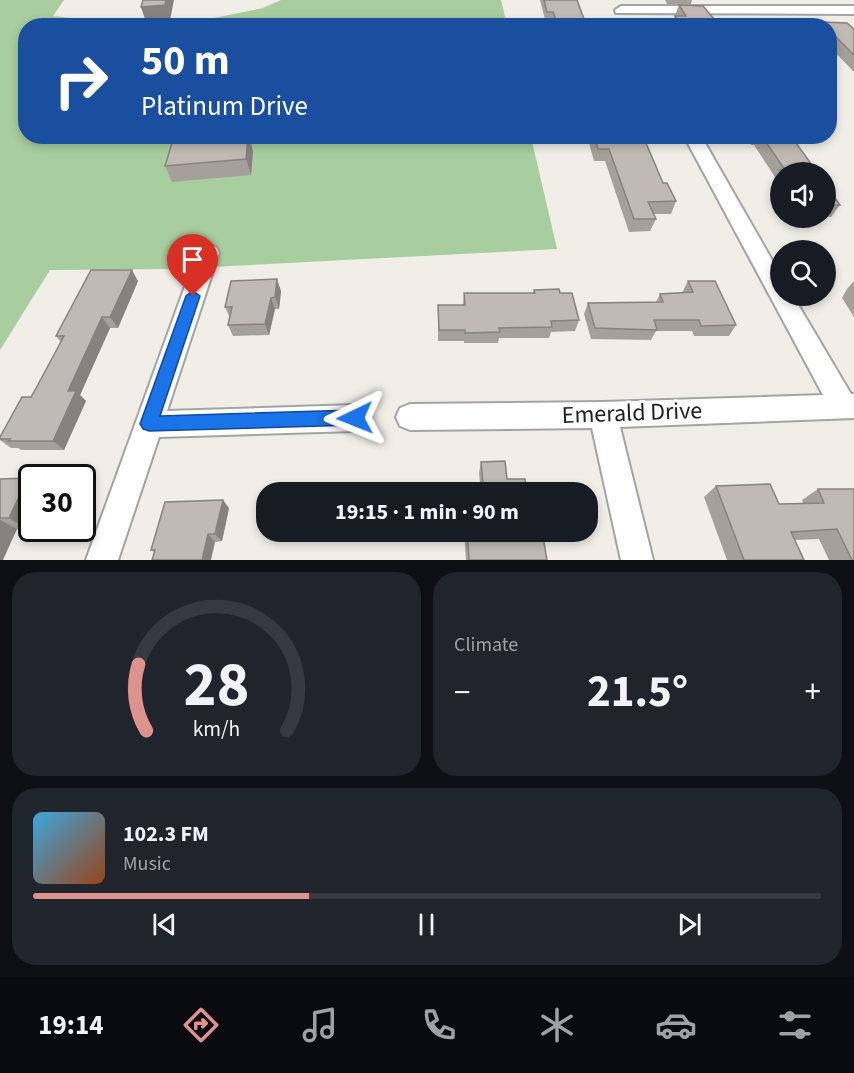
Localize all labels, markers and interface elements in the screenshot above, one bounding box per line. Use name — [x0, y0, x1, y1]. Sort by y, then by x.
text: 50 m — [141, 31, 230, 91]
icon: right — [42, 42, 120, 120]
text: Platinum Drive — [141, 87, 308, 126]
map controls — [770, 162, 836, 306]
button: sound — [770, 162, 836, 228]
pin — [167, 234, 218, 296]
button: search — [770, 240, 836, 306]
icon: arrive — [176, 243, 209, 276]
position arrow — [323, 386, 387, 450]
street label: Emerald Drive — [561, 393, 703, 433]
speed limit sign: 30 — [18, 464, 96, 542]
text: 19:15 · 1 min · 90 m — [335, 496, 519, 528]
text: Climate — [454, 631, 518, 659]
text: 28 — [184, 641, 249, 730]
text: 21.5° — [587, 660, 688, 724]
text: − — [454, 669, 470, 716]
text: + — [805, 669, 821, 716]
text: km/h — [193, 714, 240, 745]
text: 102.3 FM — [123, 818, 209, 850]
text: Music — [123, 850, 171, 878]
icon: previous — [148, 908, 181, 941]
icon: pause — [410, 908, 443, 941]
icon: next — [673, 908, 706, 941]
icon: directions — [180, 1004, 222, 1046]
icon: music — [299, 1004, 341, 1046]
icon: phone — [418, 1004, 460, 1046]
icon: climate — [536, 1004, 578, 1046]
icon: car — [655, 1004, 697, 1046]
icon: filters — [774, 1004, 816, 1046]
text: 19:14 — [38, 1006, 103, 1045]

